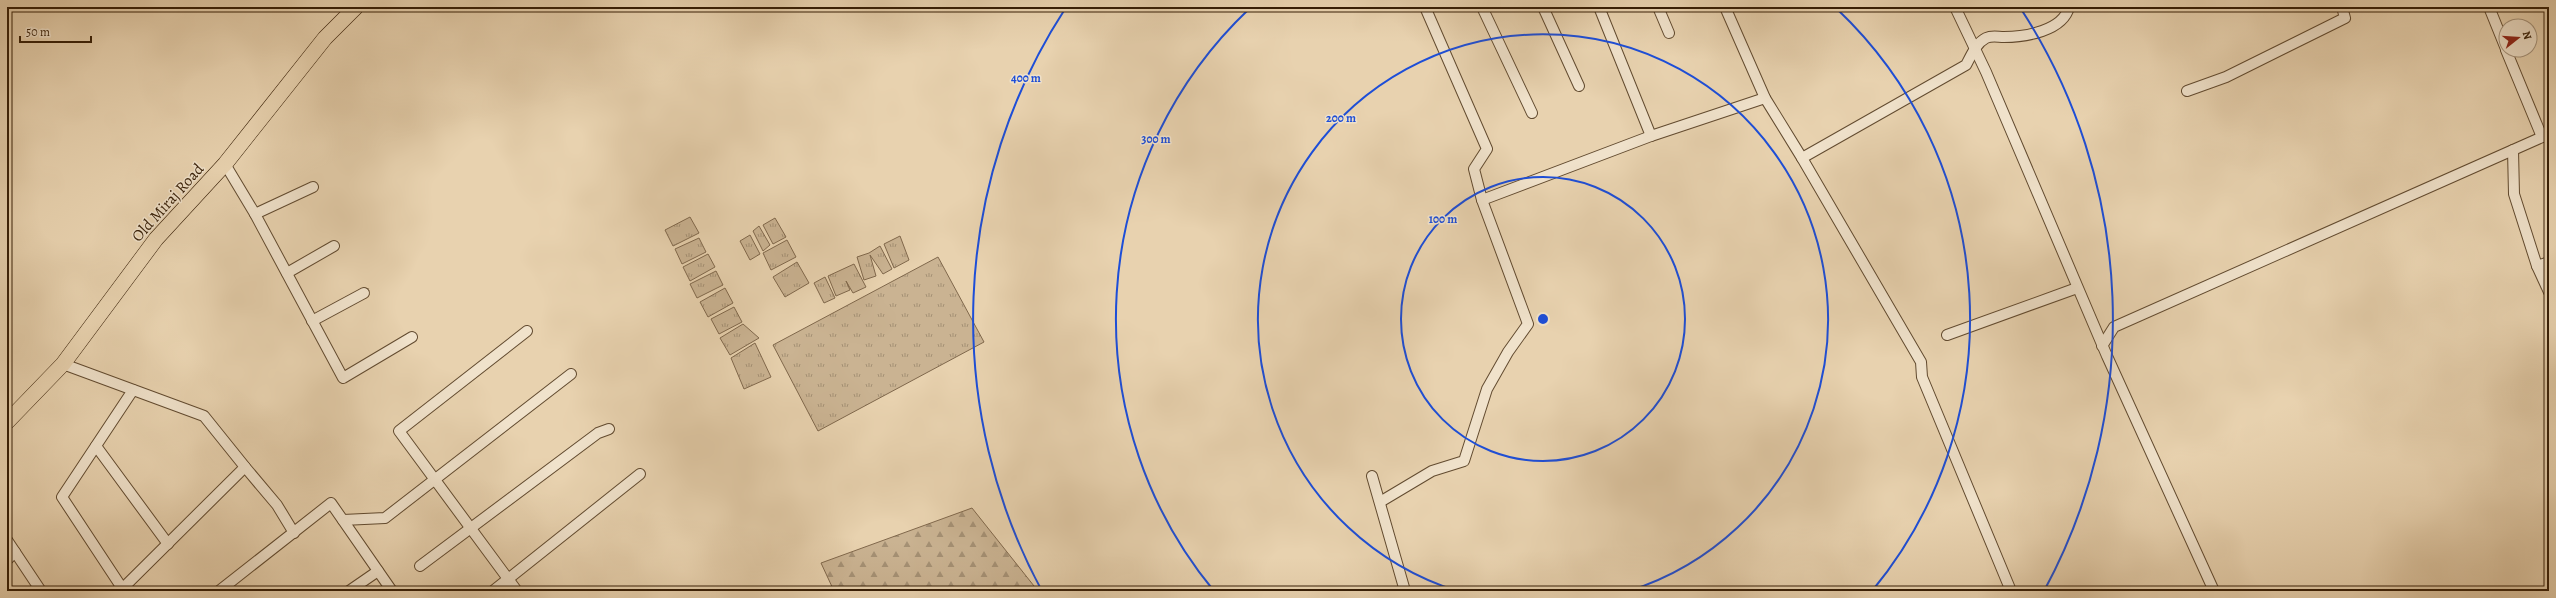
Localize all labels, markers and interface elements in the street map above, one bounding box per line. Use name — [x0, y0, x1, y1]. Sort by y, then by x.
scale bar — [20, 18, 91, 44]
north arrow — [2498, 18, 2538, 58]
text: 50 m — [26, 24, 50, 40]
text: N — [2519, 29, 2535, 41]
text: 400 m — [1011, 70, 1041, 86]
text: 200 m — [1326, 110, 1356, 126]
text: 300 m — [1141, 131, 1171, 147]
street label: Old Miraj Road — [127, 158, 209, 247]
text: 100 m — [1429, 211, 1457, 227]
centre of rings — [1536, 312, 1550, 326]

